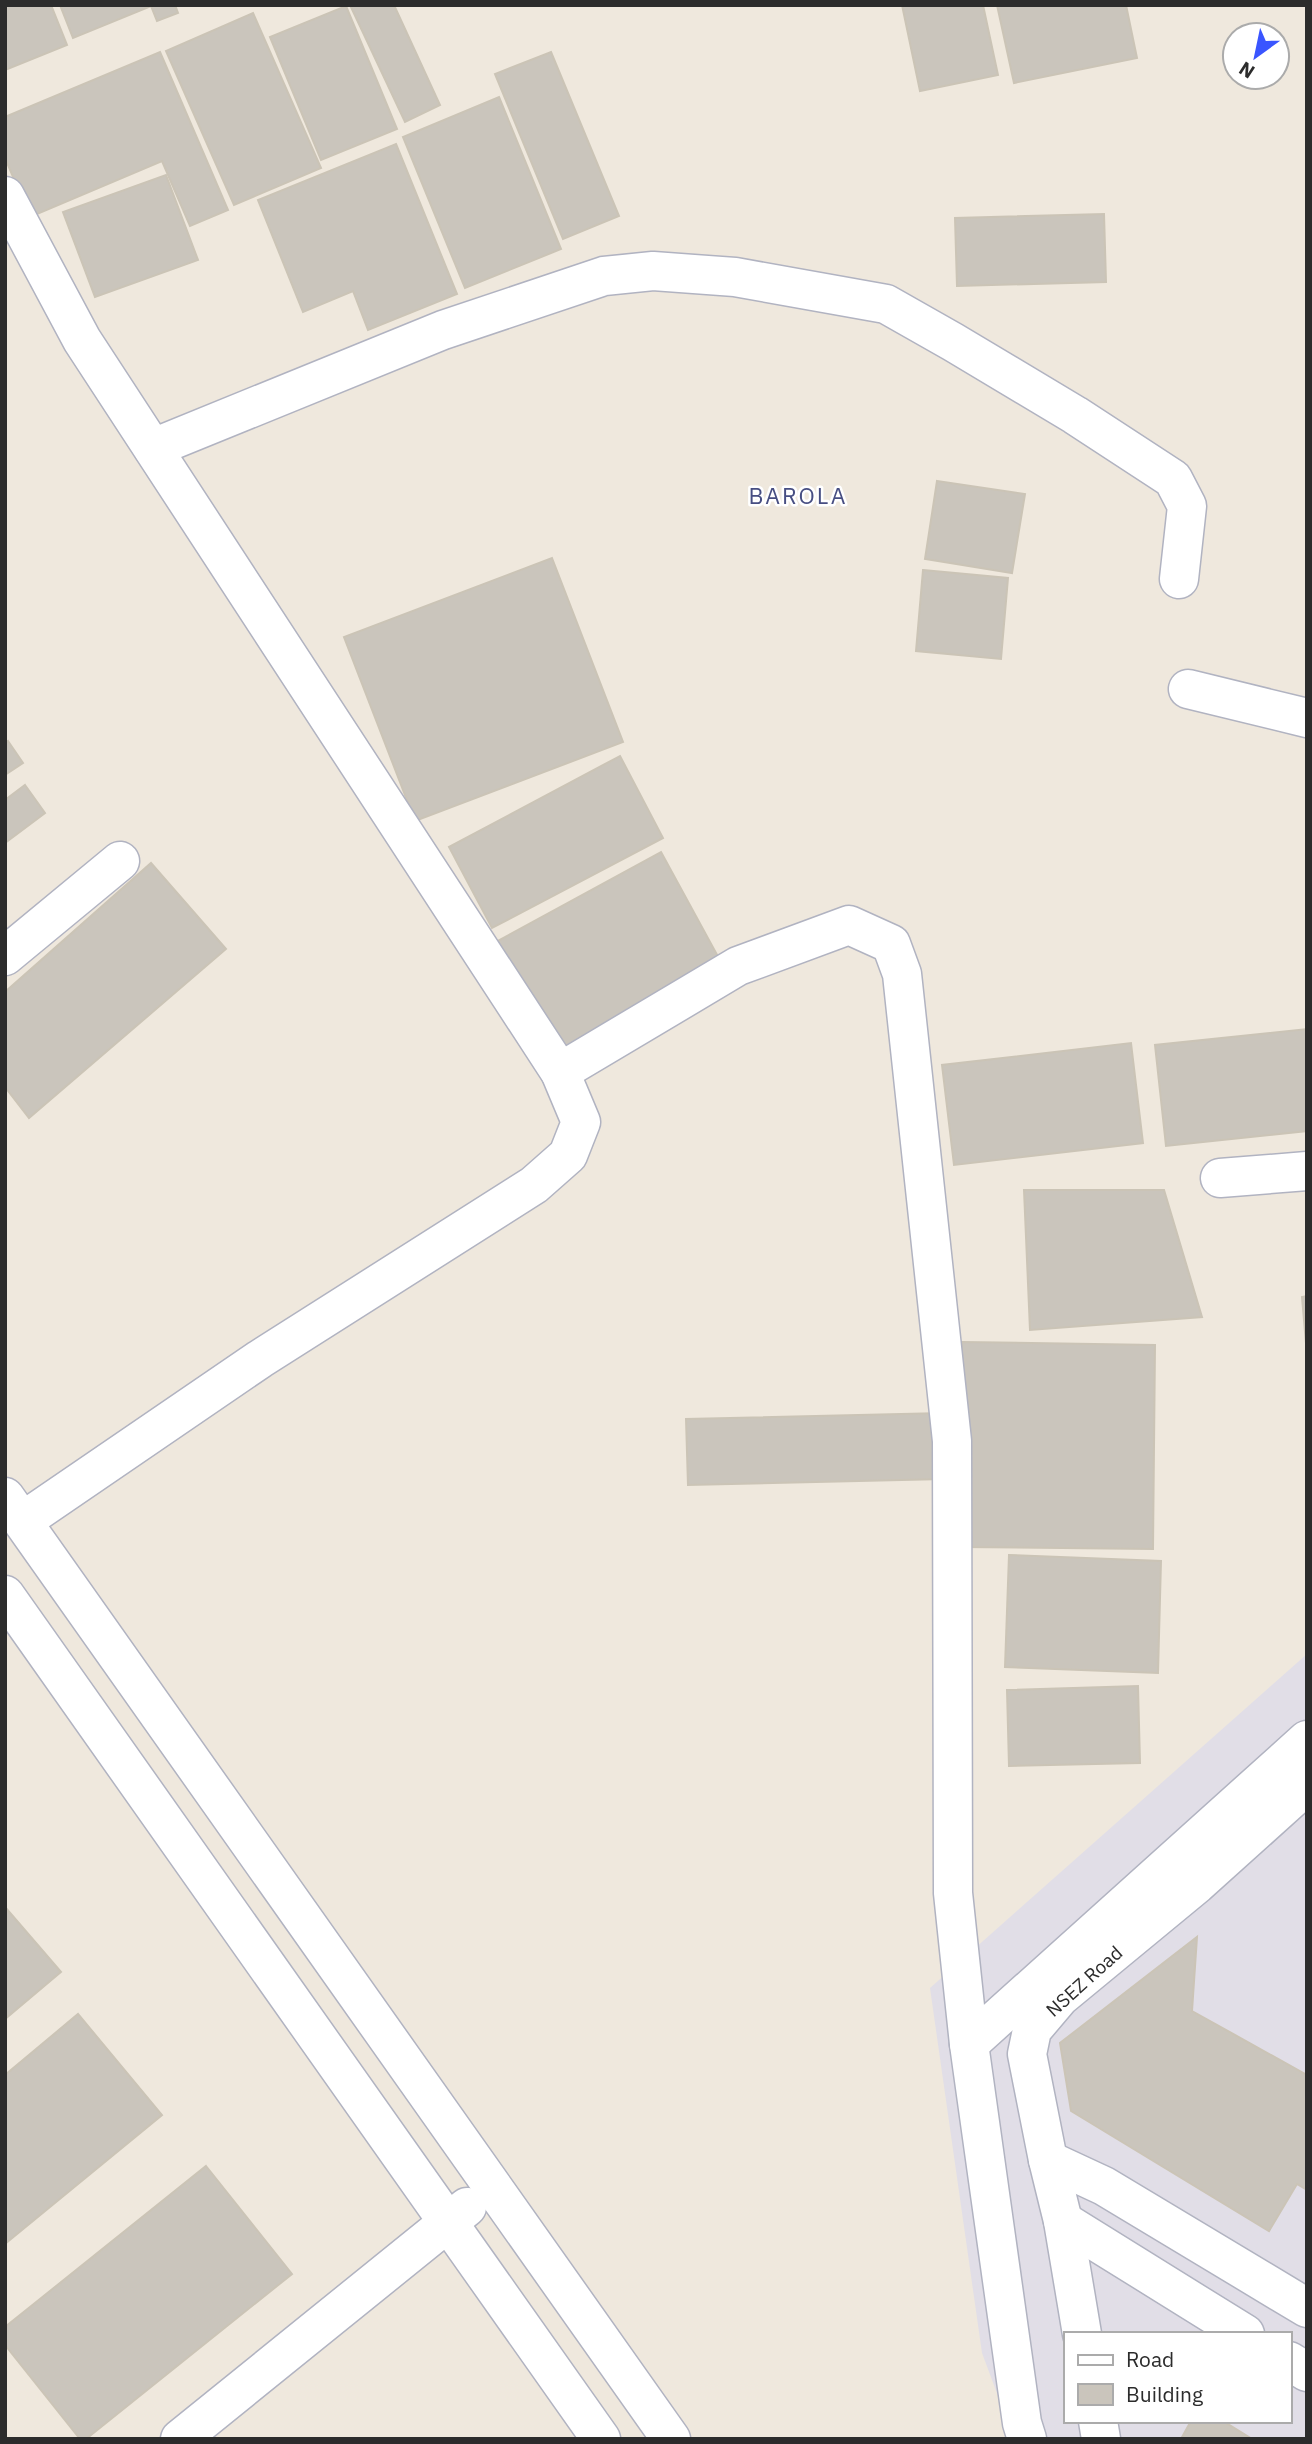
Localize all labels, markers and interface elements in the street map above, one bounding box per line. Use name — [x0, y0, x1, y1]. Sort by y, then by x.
north arrow — [1221, 21, 1291, 91]
text: N — [1234, 56, 1259, 84]
district label: BAROLA — [748, 480, 848, 510]
street label: NSEZ Road — [1041, 1940, 1127, 2022]
legend — [1064, 2332, 1291, 2423]
text: Road — [1126, 2345, 1174, 2373]
text: Building — [1126, 2380, 1203, 2408]

